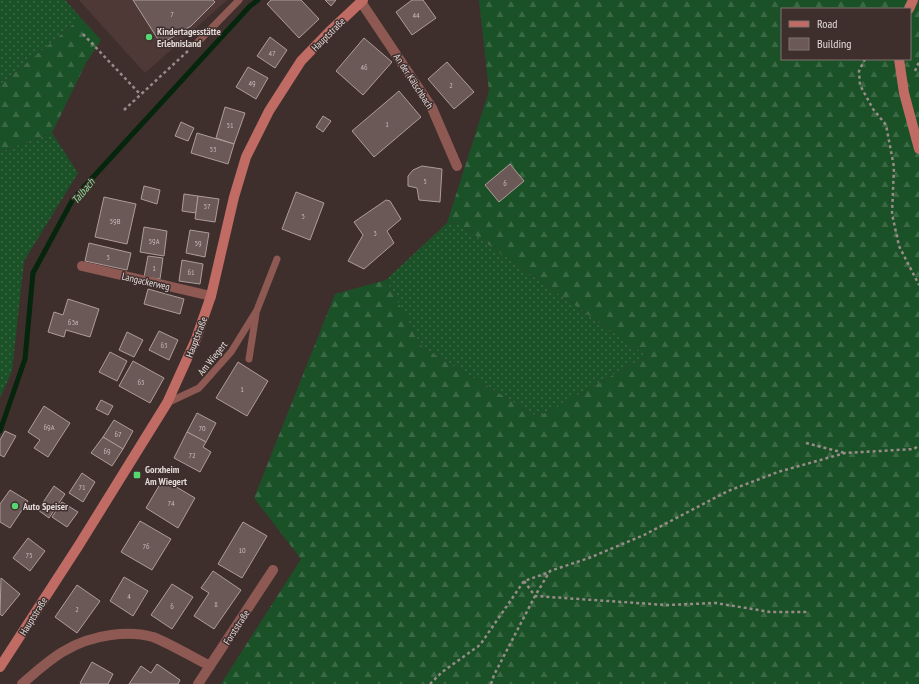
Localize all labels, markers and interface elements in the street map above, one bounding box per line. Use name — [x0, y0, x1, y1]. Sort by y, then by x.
legend — [781, 8, 911, 60]
house number: 7 — [170, 9, 174, 19]
house number: 44 — [412, 10, 420, 20]
street label: Hauptstraße — [309, 15, 348, 54]
text: Road — [817, 16, 837, 31]
place label: Kindertagesstätte Erlebnisland — [157, 25, 221, 50]
marker: Kindertagesstätte Erlebnisland — [144, 32, 154, 42]
text: Building — [817, 36, 852, 51]
house number: 47 — [268, 48, 276, 58]
street label: An der Kälschbach — [391, 51, 436, 111]
house number: 46 — [360, 62, 368, 72]
house number: 49 — [248, 78, 256, 88]
house number: 2 — [449, 80, 453, 90]
house number: 1 — [385, 119, 389, 129]
house number: 51 — [226, 120, 234, 130]
house number: 53 — [209, 144, 217, 154]
water label: Talbach — [68, 175, 98, 207]
house number: 5 — [423, 176, 427, 186]
house number: 6 — [503, 178, 507, 188]
house number: 57 — [203, 201, 211, 211]
house number: 3 — [301, 211, 305, 221]
house number: 59B — [110, 216, 121, 226]
house number: 3 — [373, 228, 377, 238]
house number: 59A — [149, 236, 160, 246]
house number: 59 — [194, 238, 202, 248]
house number: 3 — [106, 252, 110, 262]
house number: 1 — [152, 263, 156, 273]
house number: 61 — [187, 267, 195, 277]
street label: Langackerweg — [120, 270, 171, 293]
street label: Hauptstraße — [183, 315, 210, 359]
house number: 63a — [68, 317, 78, 327]
street label: Am Wiegert — [195, 338, 230, 378]
house number: 63 — [160, 340, 168, 350]
house number: 65 — [137, 377, 145, 387]
house number: 1 — [240, 384, 244, 394]
house number: 69A — [44, 422, 55, 432]
house number: 70 — [198, 423, 206, 433]
house number: 67 — [114, 429, 122, 439]
house number: 69 — [103, 446, 111, 456]
house number: 72 — [188, 450, 196, 460]
place label: Gorxheim Am Wiegert — [144, 463, 187, 488]
marker: Gorxheim Am Wiegert — [132, 470, 142, 480]
house number: 71 — [78, 482, 86, 492]
house number: 74 — [167, 498, 175, 508]
place label: Auto Speiser — [22, 500, 68, 513]
marker: Auto Speiser — [10, 501, 20, 511]
house number: 76 — [142, 541, 150, 551]
house number: 10 — [238, 545, 246, 555]
house number: 75 — [25, 550, 33, 560]
house number: 4 — [127, 591, 131, 601]
street label: Hauptstraße — [17, 595, 50, 638]
house number: 8 — [214, 599, 218, 609]
house number: 6 — [170, 601, 174, 611]
house number: 2 — [75, 604, 79, 614]
street label: Forststraße — [220, 607, 253, 647]

